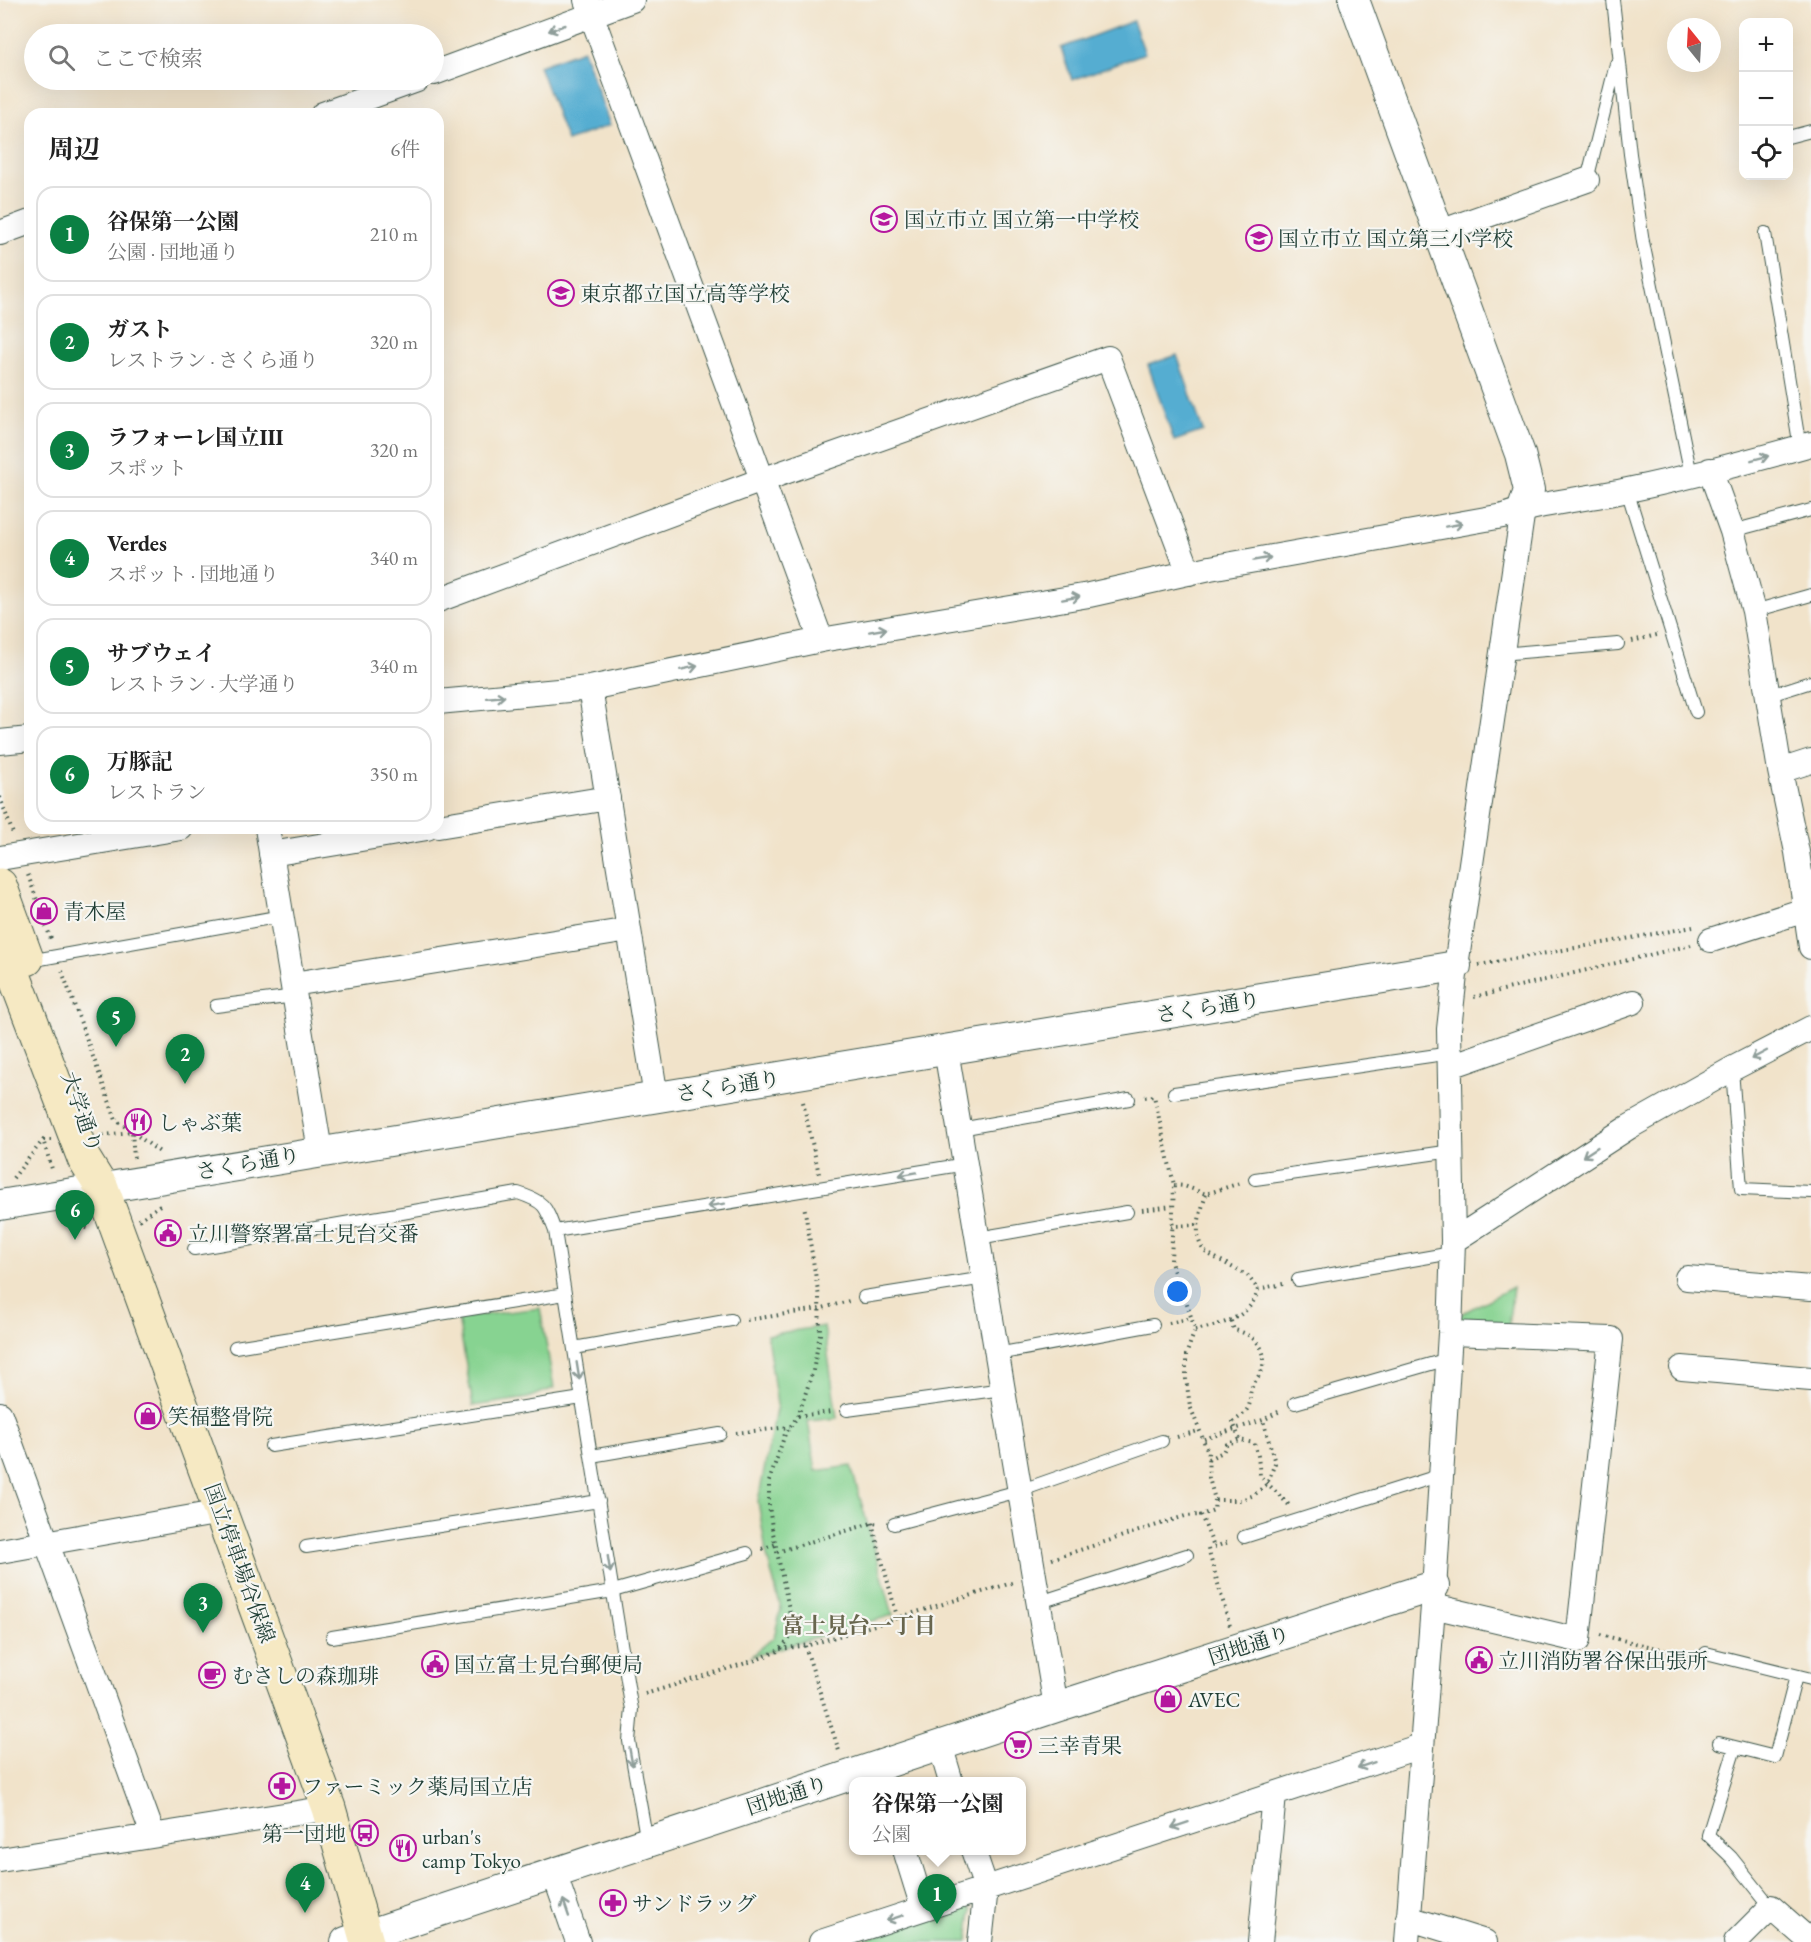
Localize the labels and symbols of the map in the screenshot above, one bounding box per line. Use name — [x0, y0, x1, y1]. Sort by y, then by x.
north arrow — [1667, 18, 1721, 72]
one-way arrow — [549, 23, 567, 34]
school or university icon: 国立市立 国立第一中学校 — [869, 204, 899, 234]
place label: 国立市立 国立第一中学校 — [904, 206, 1139, 233]
school or university icon: 国立市立 国立第三小学校 — [1244, 223, 1274, 253]
place label: 国立市立 国立第三小学校 — [1278, 225, 1513, 252]
school or university icon: 東京都立国立高等学校 — [546, 278, 576, 308]
place label: 東京都立国立高等学校 — [580, 280, 790, 307]
one-way arrow — [1751, 451, 1770, 463]
one-way arrow — [1443, 519, 1463, 530]
one-way arrow — [1251, 553, 1271, 564]
one-way arrow — [1060, 592, 1080, 603]
one-way arrow — [868, 625, 888, 636]
one-way arrow — [679, 662, 698, 673]
one-way arrow — [486, 691, 506, 702]
shop icon: 青木屋 — [29, 896, 59, 926]
place label: 青木屋 — [63, 898, 126, 925]
street label: さくら通り — [1154, 985, 1262, 1029]
pin: 5 — [96, 998, 136, 1047]
pin: 2 — [166, 1034, 204, 1084]
one-way arrow — [1751, 1049, 1768, 1061]
street label: さくら通り — [674, 1064, 782, 1108]
street label: 大学通り — [56, 1068, 108, 1156]
restaurant icon: しゃぶ葉 — [123, 1107, 153, 1137]
place label: しゃぶ葉 — [158, 1109, 242, 1136]
street label: さくら通り — [194, 1141, 302, 1185]
one-way arrow — [1582, 1146, 1599, 1158]
one-way arrow — [899, 1169, 919, 1180]
pin: 6 — [56, 1190, 94, 1240]
one-way arrow — [707, 1200, 726, 1211]
public building icon: 立川警察署富士見台交番 — [153, 1218, 183, 1248]
place label: 立川警察署富士見台交番 — [188, 1220, 419, 1247]
your location — [1163, 1277, 1192, 1306]
one-way arrow — [573, 1361, 584, 1381]
shop icon: 笑福整骨院 — [133, 1401, 163, 1431]
place label: 笑福整骨院 — [168, 1403, 273, 1430]
street label: 国立停車場谷保線 — [199, 1479, 281, 1647]
one-way arrow — [603, 1553, 614, 1573]
pin: 3 — [184, 1584, 222, 1633]
district label: 富士見台一丁目 — [782, 1611, 936, 1640]
street label: 団地通り — [1205, 1619, 1293, 1671]
public building icon: 立川消防署谷保出張所 — [1464, 1645, 1494, 1675]
place label: 立川消防署谷保出張所 — [1498, 1647, 1708, 1674]
public building icon: 国立富士見台郵便局 — [420, 1649, 450, 1679]
place label: 国立富士見台郵便局 — [454, 1651, 643, 1678]
cafe icon: むさしの森珈琲 — [197, 1660, 227, 1690]
place label: むさしの森珈琲 — [232, 1662, 379, 1689]
shop icon: AVEC — [1153, 1684, 1183, 1714]
place label: AVEC — [1187, 1686, 1240, 1713]
supermarket icon: 三幸青果 — [1003, 1730, 1033, 1760]
place label: 三幸青果 — [1038, 1732, 1122, 1759]
one-way arrow — [626, 1746, 637, 1766]
one-way arrow — [1357, 1760, 1376, 1771]
street label: 団地通り — [743, 1769, 831, 1821]
pharmacy icon: ファーミック薬局国立店 — [267, 1771, 297, 1801]
place label: ファーミック薬局国立店 — [302, 1773, 532, 1800]
bus stop icon: 第一団地 — [350, 1818, 380, 1848]
place label: 第一団地 — [262, 1820, 346, 1847]
one-way arrow — [1171, 1821, 1190, 1832]
place label: urban's camp Tokyo — [422, 1823, 521, 1874]
restaurant icon: urban's camp Tokyo — [388, 1833, 418, 1863]
pin: 4 — [286, 1864, 324, 1913]
pin: 1 — [918, 1874, 956, 1924]
pharmacy icon: サンドラッグ — [598, 1888, 628, 1918]
place label: サンドラッグ — [632, 1890, 757, 1917]
one-way arrow — [560, 1899, 571, 1918]
one-way arrow — [886, 1913, 905, 1924]

